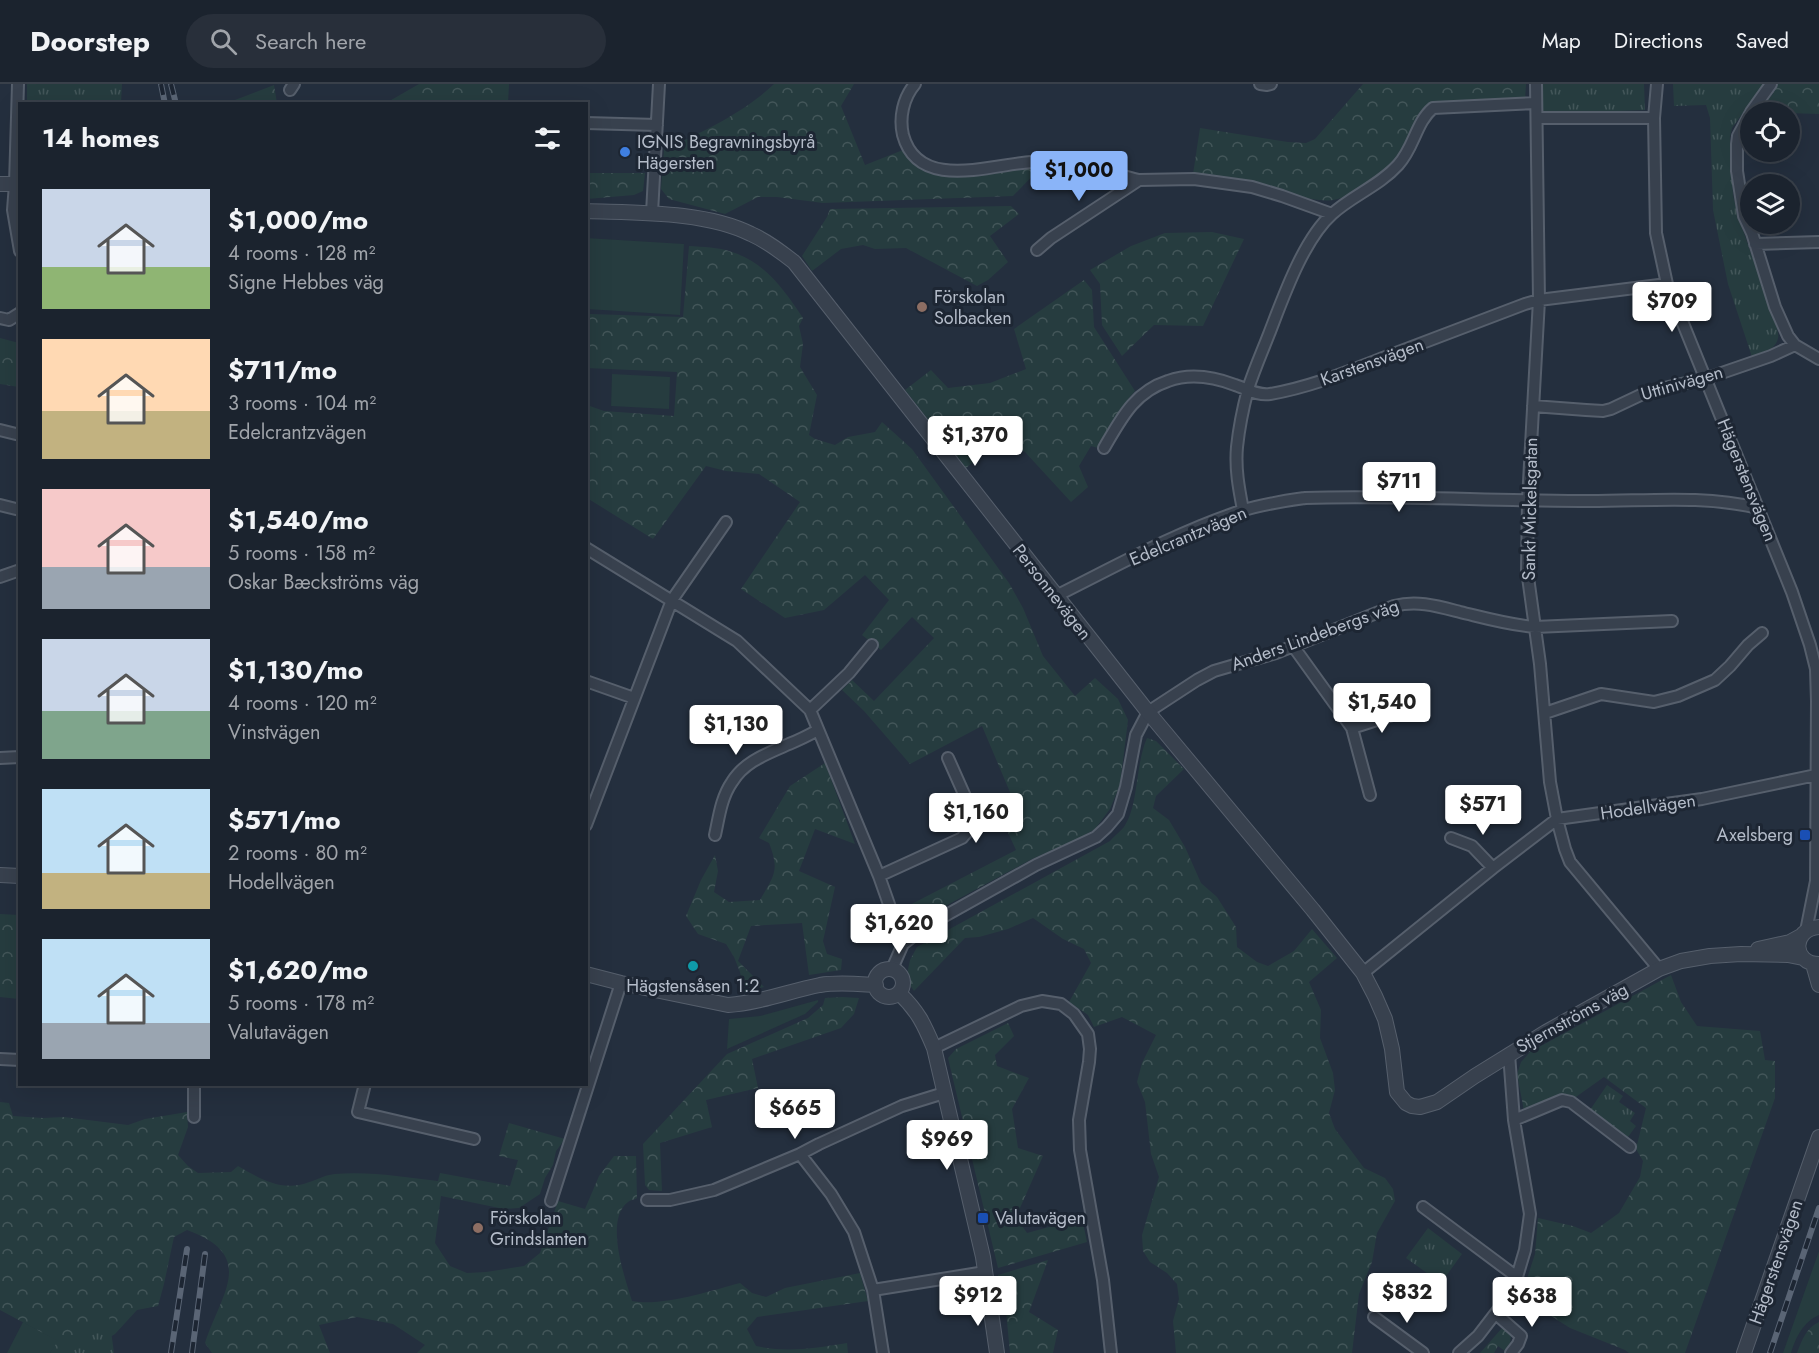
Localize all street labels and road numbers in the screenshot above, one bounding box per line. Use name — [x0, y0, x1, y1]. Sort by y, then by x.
street label: Karstensvägen — [1317, 331, 1427, 393]
street label: Uttinivägen — [1638, 359, 1726, 407]
street label: Hägerstensvägen — [1711, 415, 1783, 545]
street label: Sankt Mickelsgatan — [1516, 437, 1544, 581]
street label: Edelcrantzvägen — [1125, 500, 1251, 572]
street label: Personnevägen — [1006, 539, 1098, 645]
street label: Anders Lindebergs väg — [1228, 593, 1402, 677]
street label: Hodellvägen — [1599, 787, 1697, 827]
street label: Stjernströms väg — [1511, 976, 1633, 1060]
street label: Hägerstensvägen — [1742, 1196, 1810, 1328]

